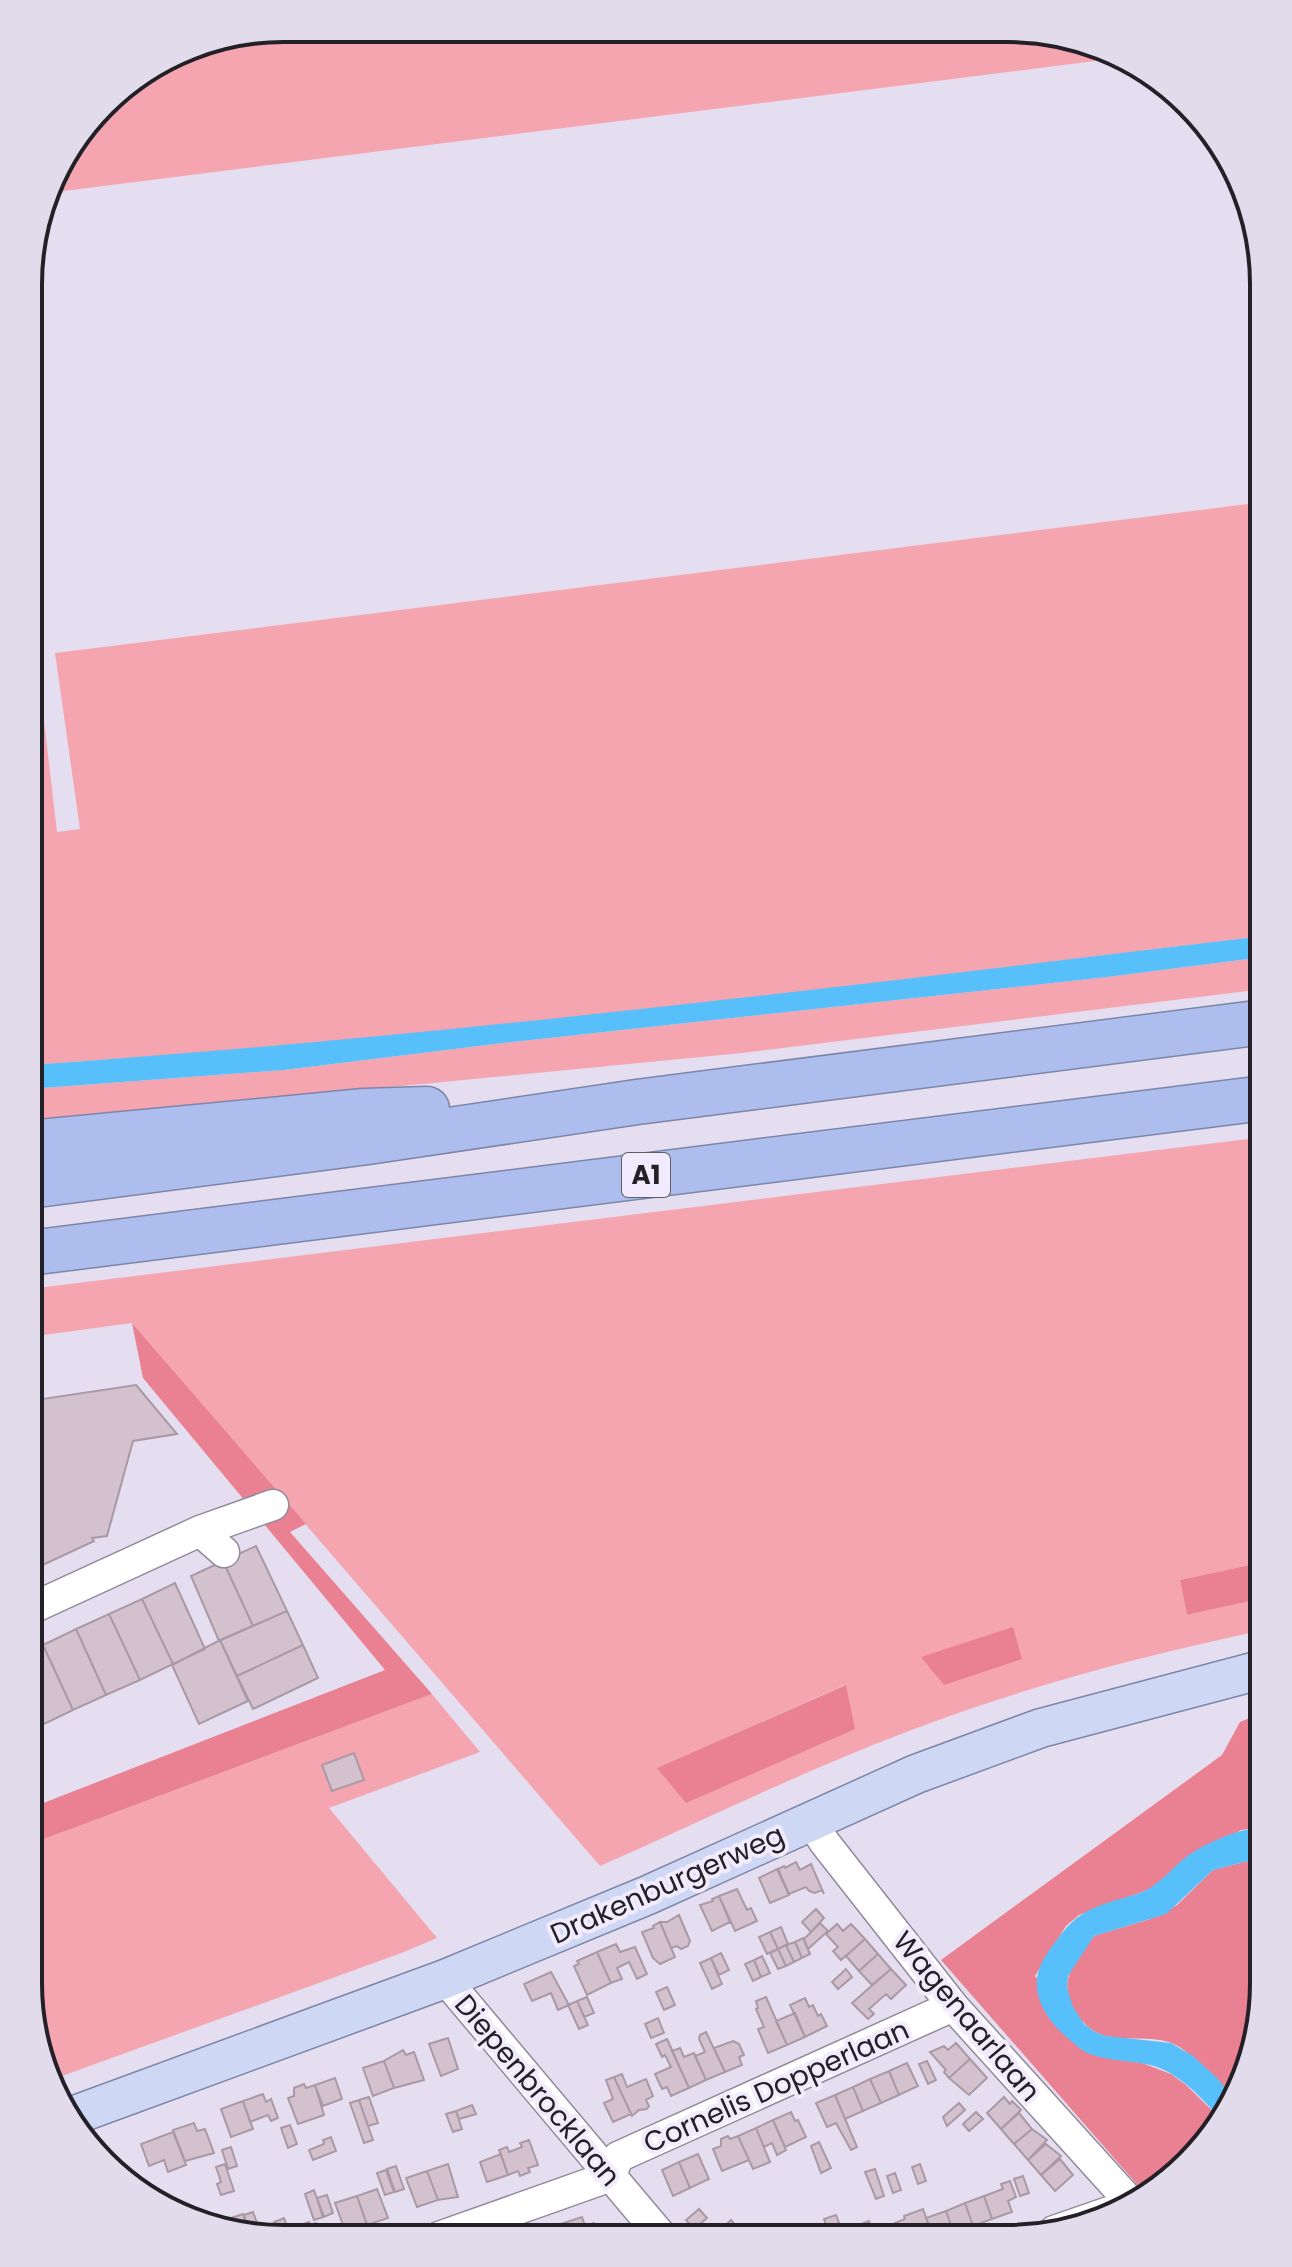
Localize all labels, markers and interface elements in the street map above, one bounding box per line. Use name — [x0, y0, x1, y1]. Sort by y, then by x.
road number: A1 — [622, 1153, 670, 1197]
street label: Drakenburgerweg — [544, 1815, 790, 1954]
street label: Wagenaarlaan — [884, 1923, 1050, 2110]
street label: Diepenbrocklaan — [446, 1986, 630, 2195]
street label: Cornelis Dopperlaan — [637, 2010, 915, 2163]

